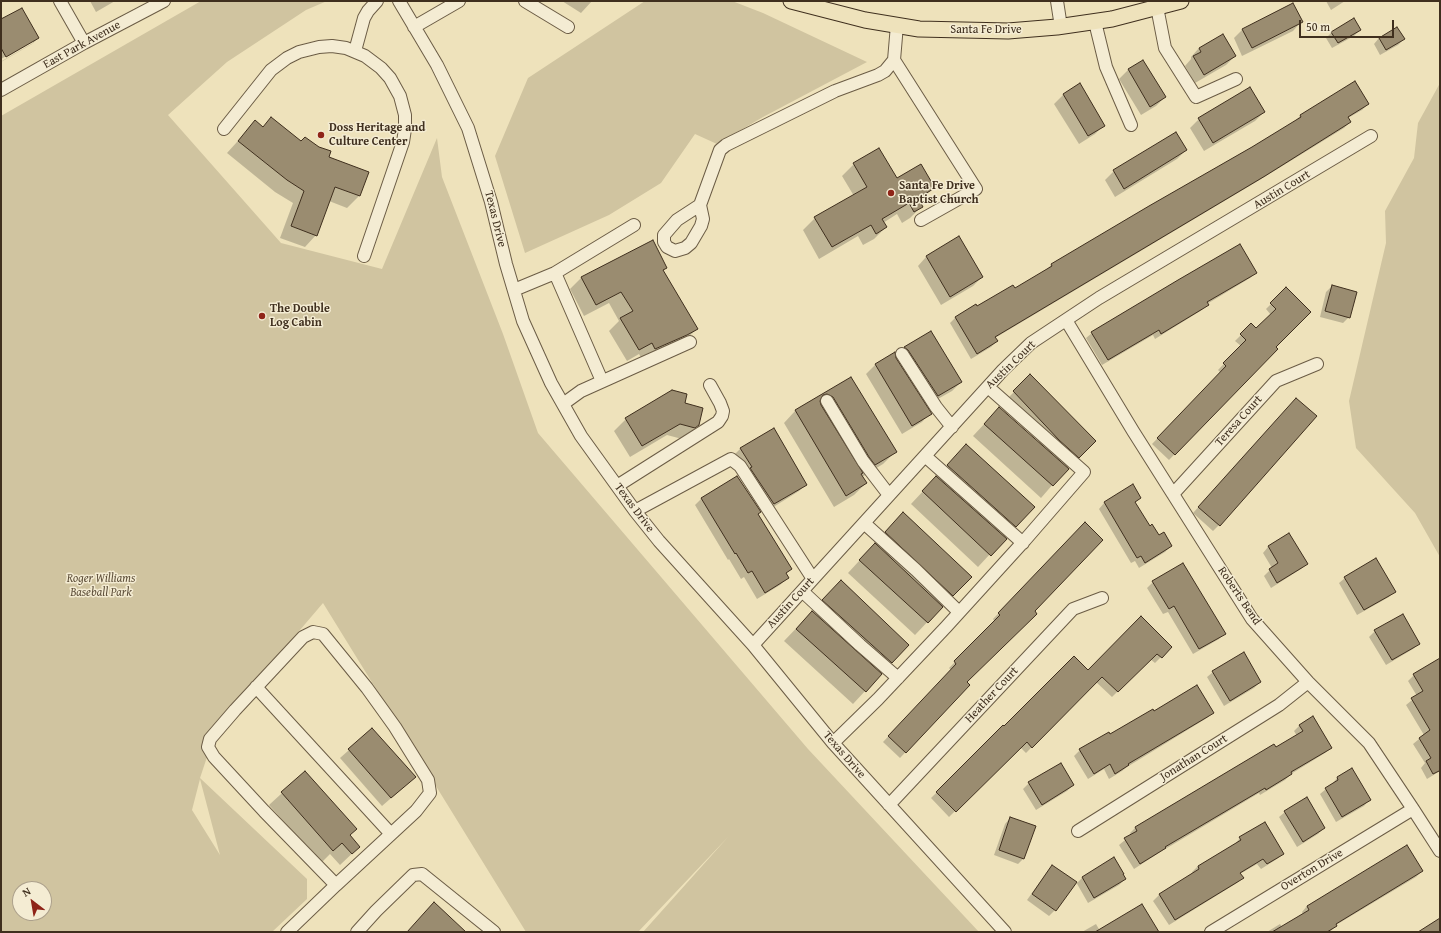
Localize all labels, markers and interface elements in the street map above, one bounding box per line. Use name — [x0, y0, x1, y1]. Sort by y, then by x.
scale bar — [1301, 12, 1396, 38]
street label: East Park Avenue — [41, 18, 123, 72]
text: 50 m — [1306, 18, 1330, 35]
street label: Santa Fe Drive — [950, 23, 1022, 37]
place label: Doss Heritage and Culture Center — [329, 121, 425, 149]
marker: Doss Heritage and Culture Center — [316, 130, 326, 140]
street label: Austin Court — [1251, 167, 1313, 213]
place label: Santa Fe Drive Baptist Church — [899, 179, 979, 207]
marker: Santa Fe Drive Baptist Church — [886, 188, 896, 198]
street label: Texas Drive — [481, 189, 509, 249]
place label: The Double Log Cabin — [270, 302, 330, 330]
marker: The Double Log Cabin — [257, 311, 267, 321]
street label: Austin Court — [983, 338, 1039, 392]
street label: Teresa Court — [1212, 393, 1266, 449]
street label: Texas Drive — [611, 481, 657, 535]
street label: Roberts Bend — [1214, 564, 1264, 628]
park label: Roger Williams Baseball Park — [67, 572, 135, 600]
street label: Austin Court — [764, 574, 818, 632]
street label: Heather Court — [962, 664, 1022, 726]
street label: Texas Drive — [820, 728, 868, 782]
street label: Jonathan Court — [1158, 732, 1230, 784]
street label: Overton Drive — [1278, 846, 1346, 894]
north arrow — [12, 881, 52, 921]
text: N — [19, 883, 34, 900]

